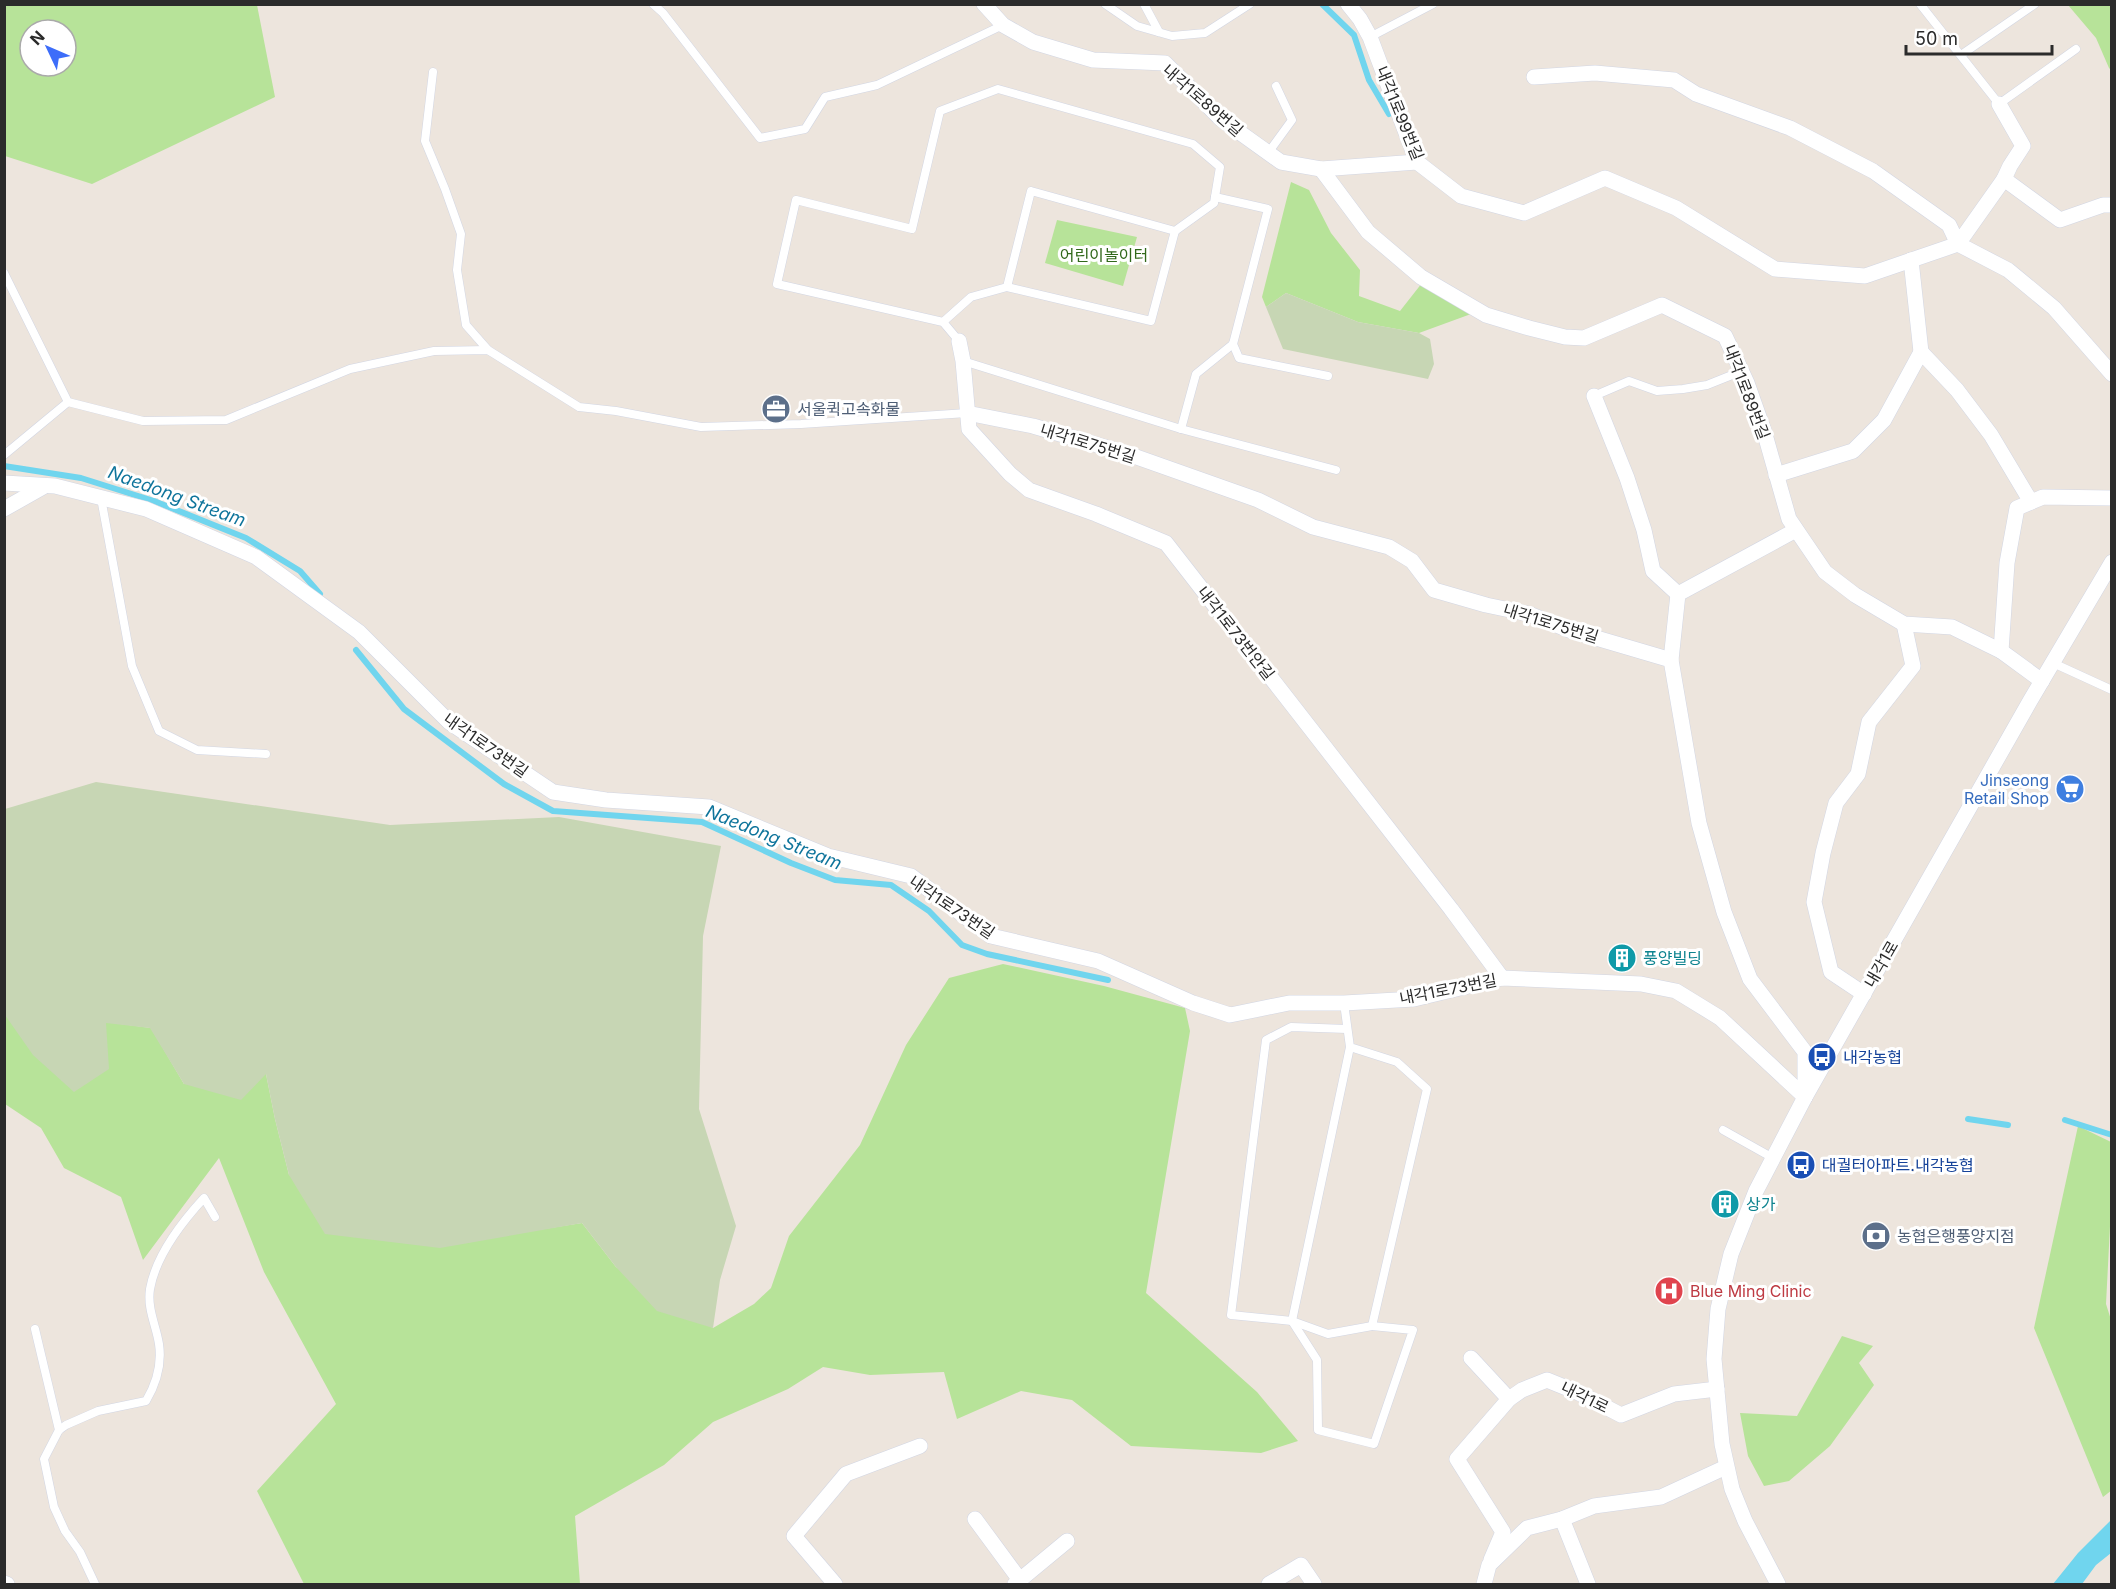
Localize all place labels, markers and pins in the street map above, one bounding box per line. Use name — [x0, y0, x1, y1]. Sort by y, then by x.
office icon: 서울퀵고속화물 — [760, 393, 792, 425]
place label: 서울퀵고속화물 — [797, 399, 900, 419]
place label: Jinseong Retail Shop — [1964, 770, 2049, 808]
supermarket icon: Jinseong Retail Shop — [2054, 773, 2086, 805]
building icon: 풍양빌딩 — [1606, 942, 1638, 974]
place label: 풍양빌딩 — [1643, 948, 1702, 968]
bus stop icon: 내각농협 — [1806, 1041, 1838, 1073]
place label: 내각농협 — [1843, 1047, 1902, 1067]
bus stop icon: 대궐터아파트.내각농협 — [1785, 1149, 1817, 1181]
place label: 대궐터아파트.내각농협 — [1822, 1155, 1974, 1175]
building icon: 상가 — [1709, 1188, 1741, 1220]
place label: 상가 — [1746, 1194, 1776, 1214]
bank icon: 농협은행풍양지점 — [1860, 1220, 1892, 1252]
place label: 농협은행풍양지점 — [1897, 1226, 2015, 1246]
hospital icon: Blue Ming Clinic — [1653, 1275, 1685, 1307]
place label: Blue Ming Clinic — [1690, 1281, 1812, 1301]

